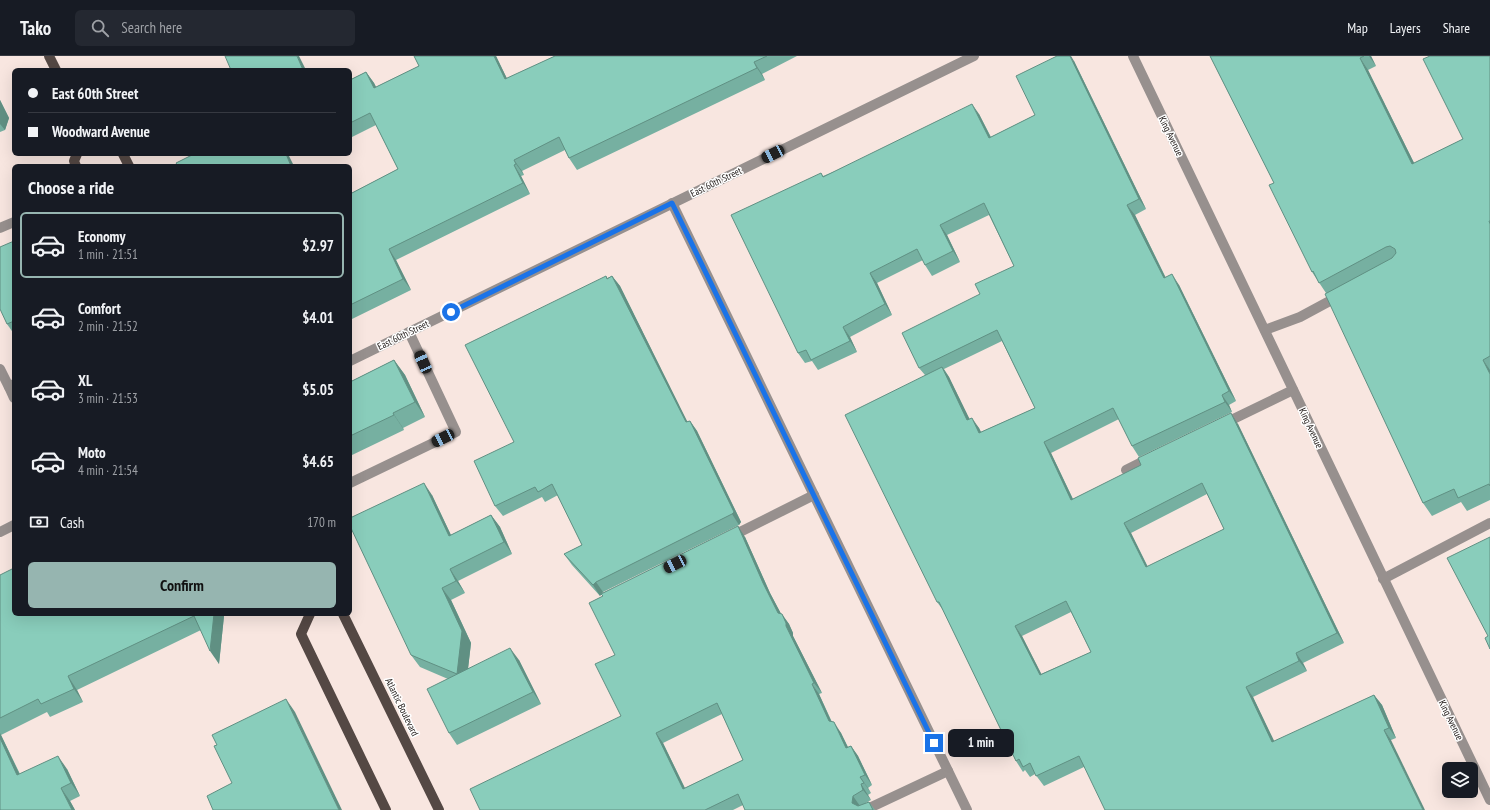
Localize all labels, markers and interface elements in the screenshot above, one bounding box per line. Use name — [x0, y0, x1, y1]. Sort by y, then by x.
search box — [75, 10, 355, 46]
text: Tako — [20, 16, 51, 40]
icon: search — [89, 17, 111, 39]
text: Search here — [121, 18, 182, 37]
text: Map — [1347, 19, 1368, 37]
text: Layers — [1390, 19, 1421, 37]
text: Share — [1443, 19, 1470, 37]
text: East 60th Street — [52, 84, 138, 103]
street label: King Avenue — [1156, 114, 1186, 158]
text: Woodward Avenue — [52, 122, 150, 141]
car — [760, 143, 786, 165]
street label: East 60th Street — [688, 164, 744, 200]
text: Choose a ride — [28, 176, 114, 199]
icon: car — [30, 227, 66, 263]
text: Economy — [78, 227, 126, 246]
text: $2.97 — [302, 236, 334, 255]
text: 1 min · 21:51 — [78, 246, 138, 263]
icon: car — [30, 299, 66, 335]
text: Comfort — [78, 299, 121, 318]
route start — [442, 303, 460, 321]
text: $4.01 — [302, 308, 334, 327]
street label: East 60th Street — [375, 317, 431, 353]
text: 2 min · 21:52 — [78, 318, 138, 335]
car — [413, 349, 433, 375]
icon: car — [30, 371, 66, 407]
text: XL — [78, 371, 92, 390]
text: $5.05 — [302, 380, 334, 399]
text: 3 min · 21:53 — [78, 390, 138, 407]
street label: King Avenue — [1296, 406, 1326, 450]
car — [430, 427, 456, 449]
icon: car — [30, 443, 66, 479]
text: Moto — [78, 443, 106, 462]
text: $4.65 — [302, 452, 334, 471]
text: 4 min · 21:54 — [78, 462, 138, 479]
icon: cash — [28, 511, 50, 533]
text: Cash — [60, 513, 84, 532]
text: 170 m — [307, 514, 336, 531]
car — [662, 553, 688, 575]
button: Confirm — [28, 562, 336, 608]
street label: Atlantic Boulevard — [382, 676, 422, 738]
street label: King Avenue — [1436, 698, 1466, 742]
callout: 1 min — [948, 729, 1014, 757]
route end — [925, 734, 943, 752]
text: 1 min — [968, 734, 994, 751]
map controls — [1442, 762, 1478, 798]
button: layers — [1442, 762, 1478, 798]

